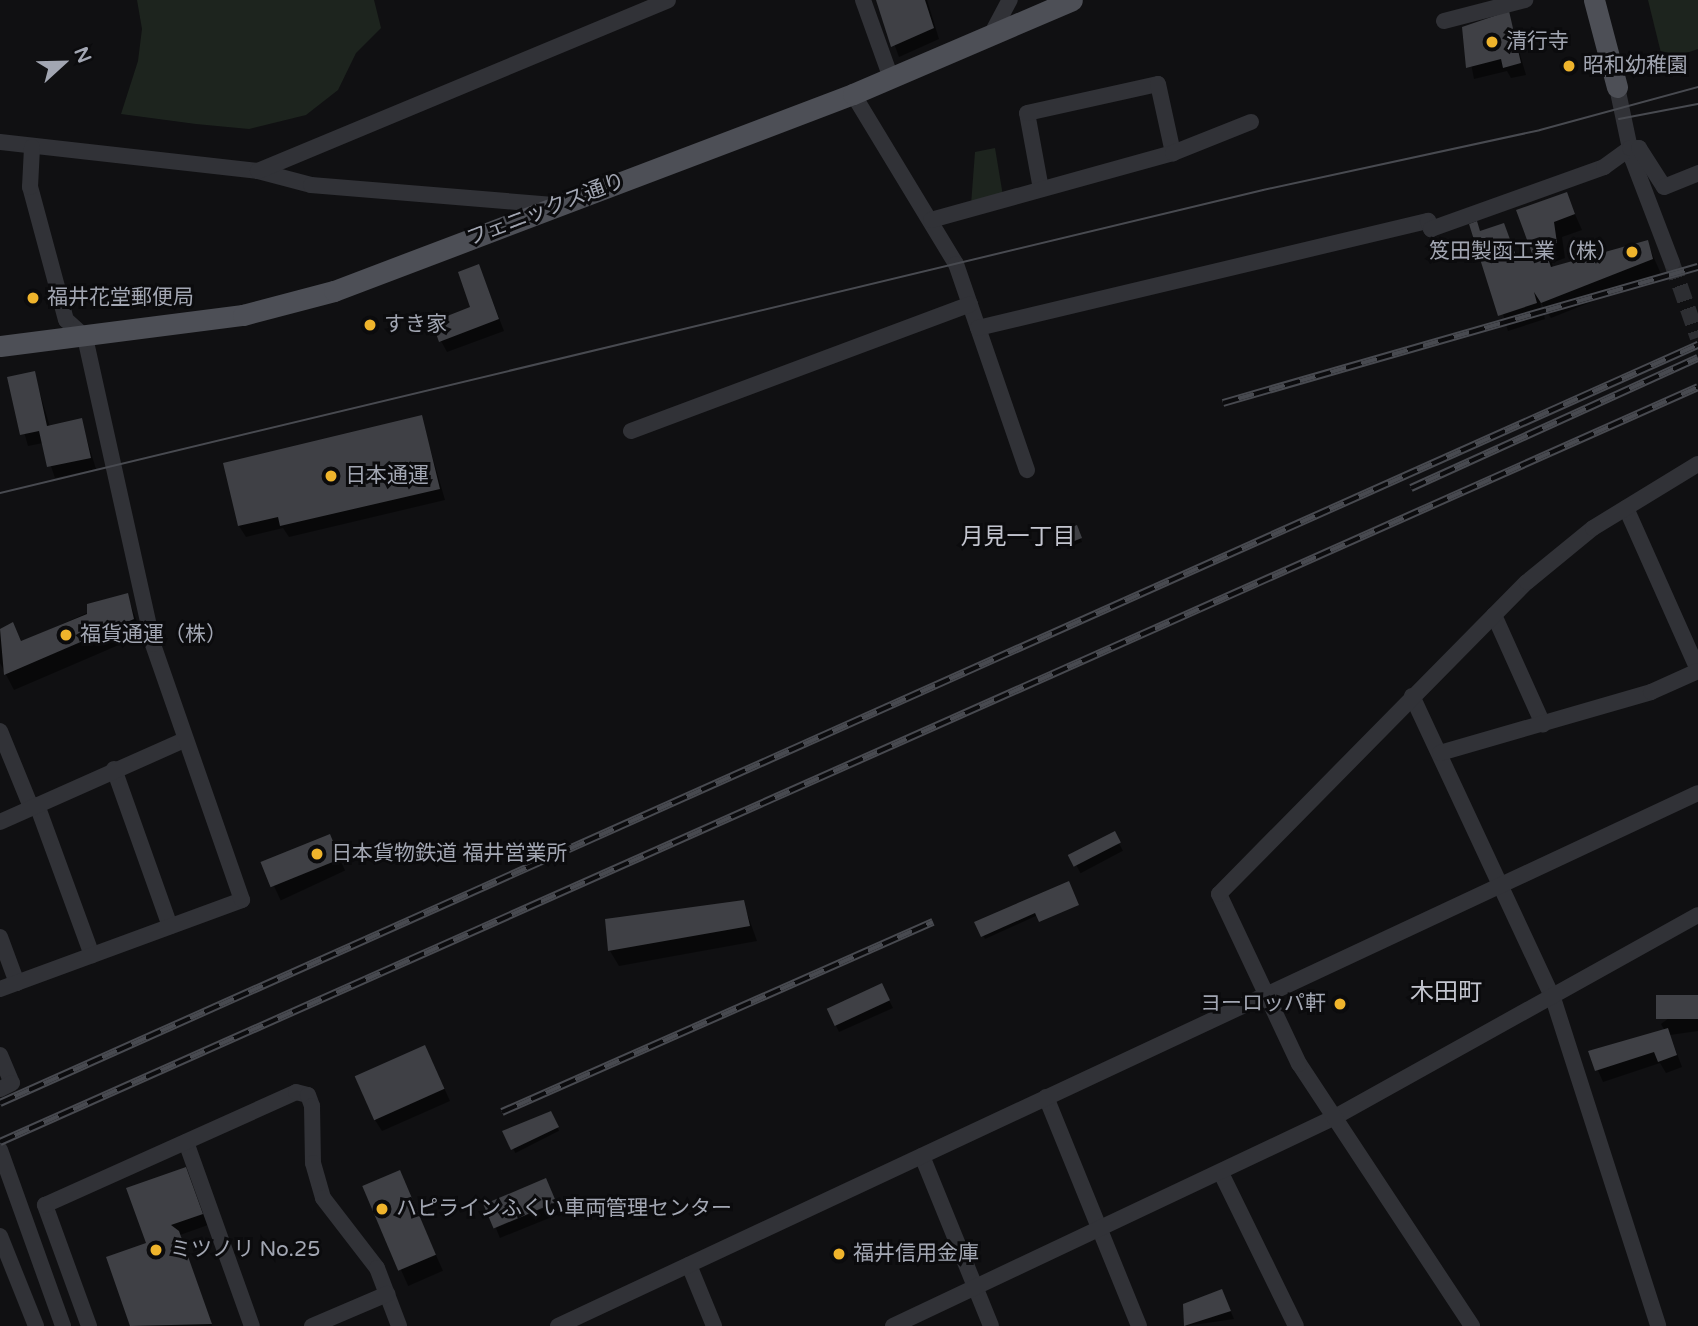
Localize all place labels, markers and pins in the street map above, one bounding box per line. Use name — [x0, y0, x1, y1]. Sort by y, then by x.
place label: 清行寺 — [1506, 29, 1569, 55]
marker: 清行寺 — [1484, 34, 1500, 50]
place label: 昭和幼稚園 — [1583, 53, 1688, 79]
marker: 昭和幼稚園 — [1561, 58, 1577, 74]
place label: 笈田製函工業（株） — [1429, 239, 1618, 265]
marker: 笈田製函工業（株） — [1624, 244, 1640, 260]
place label: 福井花堂郵便局 — [47, 285, 194, 311]
marker: 福井花堂郵便局 — [25, 290, 41, 306]
place label: すき家 — [384, 312, 447, 338]
marker: すき家 — [362, 317, 378, 333]
place label: 日本通運 — [345, 463, 429, 489]
marker: 日本通運 — [323, 468, 339, 484]
place label: 福貨通運（株） — [80, 622, 227, 648]
marker: 福貨通運（株） — [58, 627, 74, 643]
place label: 日本貨物鉄道 福井営業所 — [331, 841, 567, 867]
marker: 日本貨物鉄道 福井営業所 — [309, 846, 325, 862]
place label: ヨーロッパ軒 — [1200, 991, 1326, 1017]
marker: ヨーロッパ軒 — [1332, 996, 1348, 1012]
place label: ハピラインふくい車両管理センター — [396, 1196, 732, 1222]
marker: ハピラインふくい車両管理センター — [374, 1201, 390, 1217]
place label: ミツノリ No.25 — [170, 1237, 320, 1263]
place label: 福井信用金庫 — [853, 1241, 979, 1267]
marker: ミツノリ No.25 — [148, 1242, 164, 1258]
marker: 福井信用金庫 — [831, 1246, 847, 1262]

